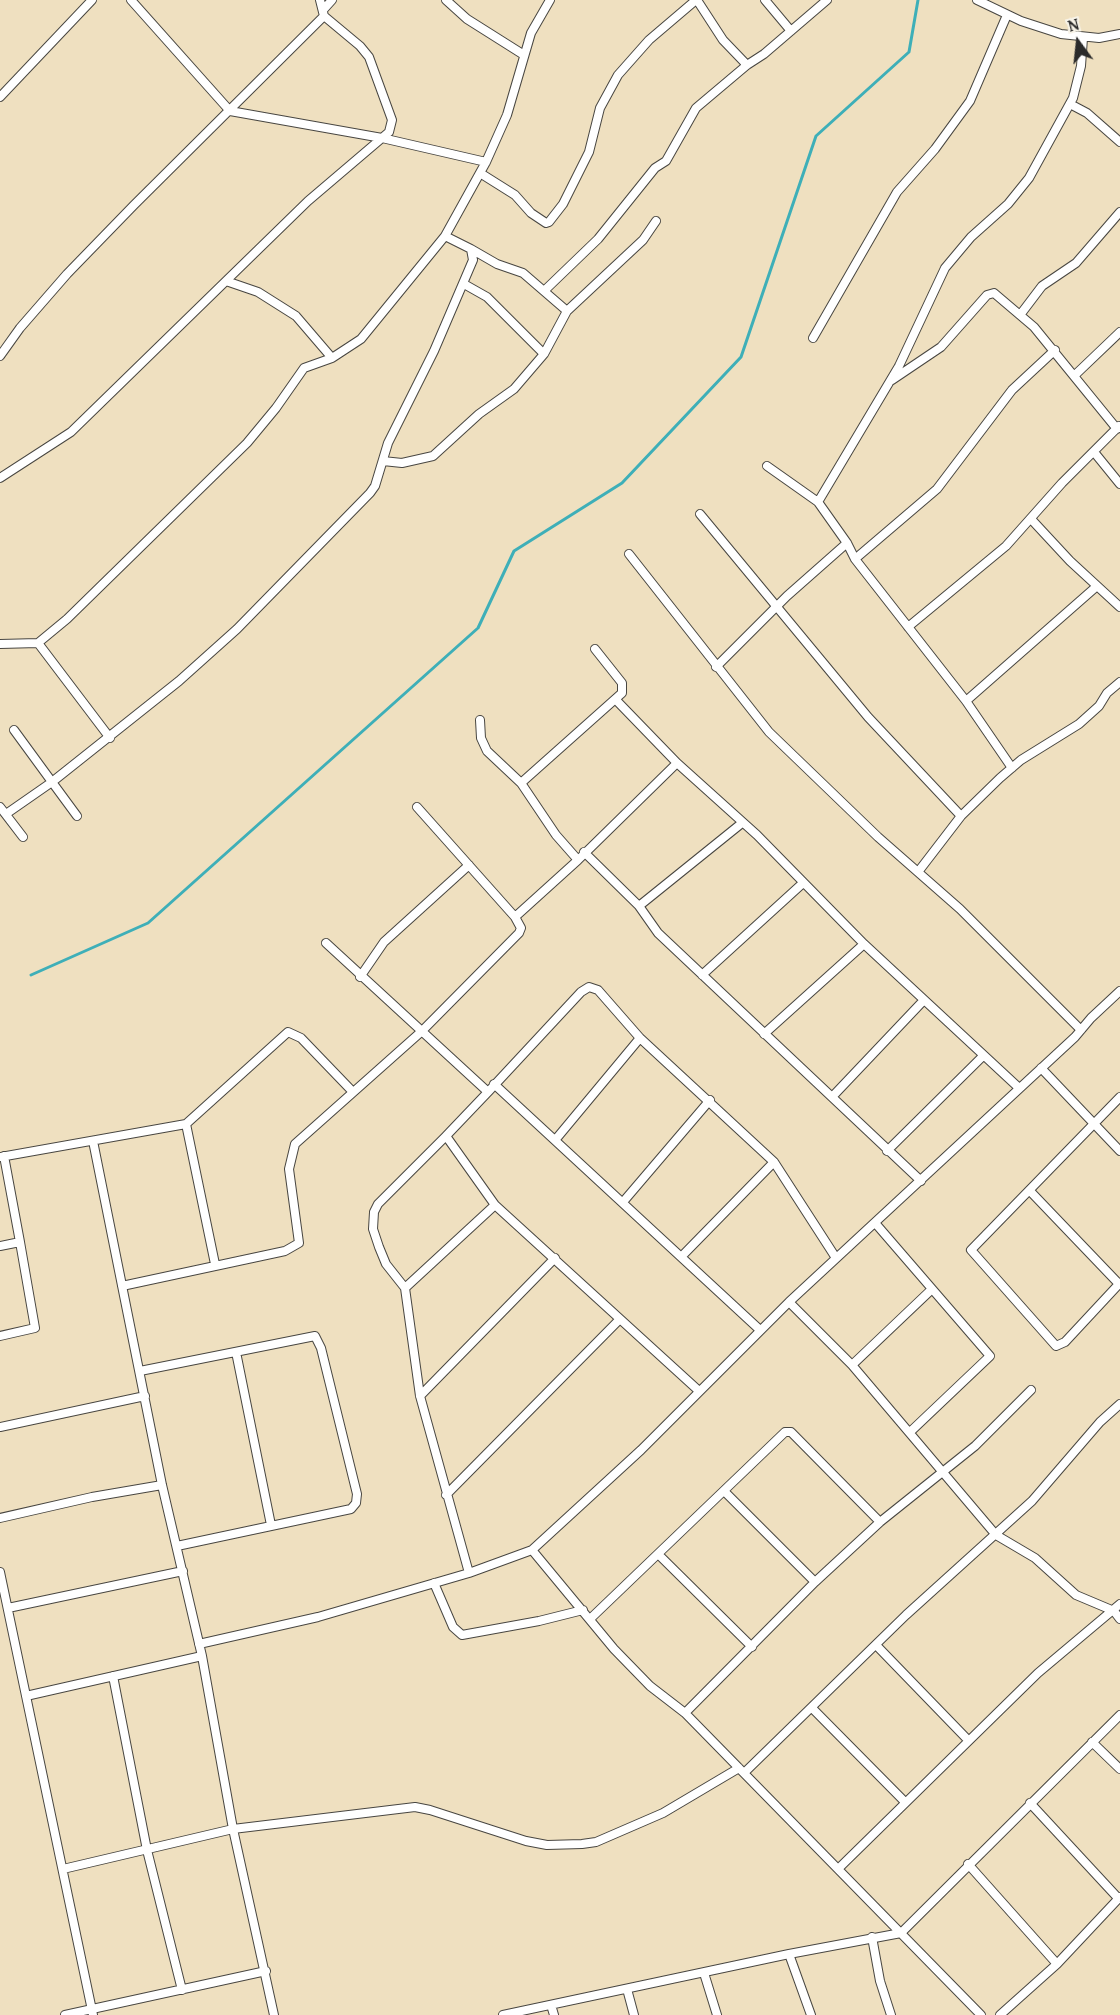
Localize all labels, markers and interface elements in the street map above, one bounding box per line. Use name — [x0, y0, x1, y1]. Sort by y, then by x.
north arrow — [1048, 12, 1108, 72]
text: N — [1065, 12, 1082, 38]

